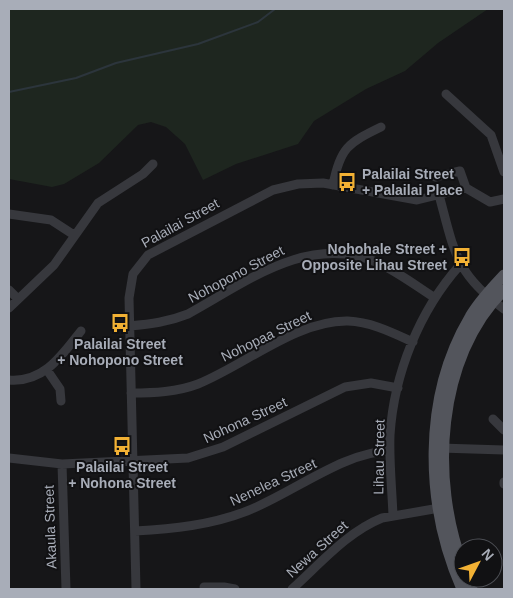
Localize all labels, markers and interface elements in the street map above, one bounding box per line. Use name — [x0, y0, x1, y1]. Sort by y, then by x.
place label: Palailai Street + Palailai Place — [362, 166, 463, 198]
bus stop icon: Palailai Street + Palailai Place — [336, 171, 358, 193]
street label: Palailai Street — [138, 195, 222, 251]
place label: Nohohale Street + Opposite Lihau Street — [302, 241, 447, 273]
street label: Nohopono Street — [186, 242, 287, 306]
bus stop icon: Nohohale Street + Opposite Lihau Street — [451, 246, 473, 268]
street label: Nohopaa Street — [218, 307, 314, 365]
bus stop icon: Palailai Street + Nohopono Street — [109, 312, 131, 334]
place label: Palailai Street + Nohopono Street — [57, 336, 183, 368]
street label: Nohona Street — [201, 394, 289, 446]
street label: Lihau Street — [370, 419, 388, 495]
bus stop icon: Palailai Street + Nohona Street — [111, 435, 133, 457]
street label: Nenelea Street — [227, 455, 319, 509]
place label: Palailai Street + Nohona Street — [68, 459, 176, 491]
street label: Akaula Street — [41, 485, 59, 569]
street label: Newa Street — [283, 517, 351, 581]
north arrow — [453, 538, 503, 588]
text: N — [478, 545, 497, 564]

